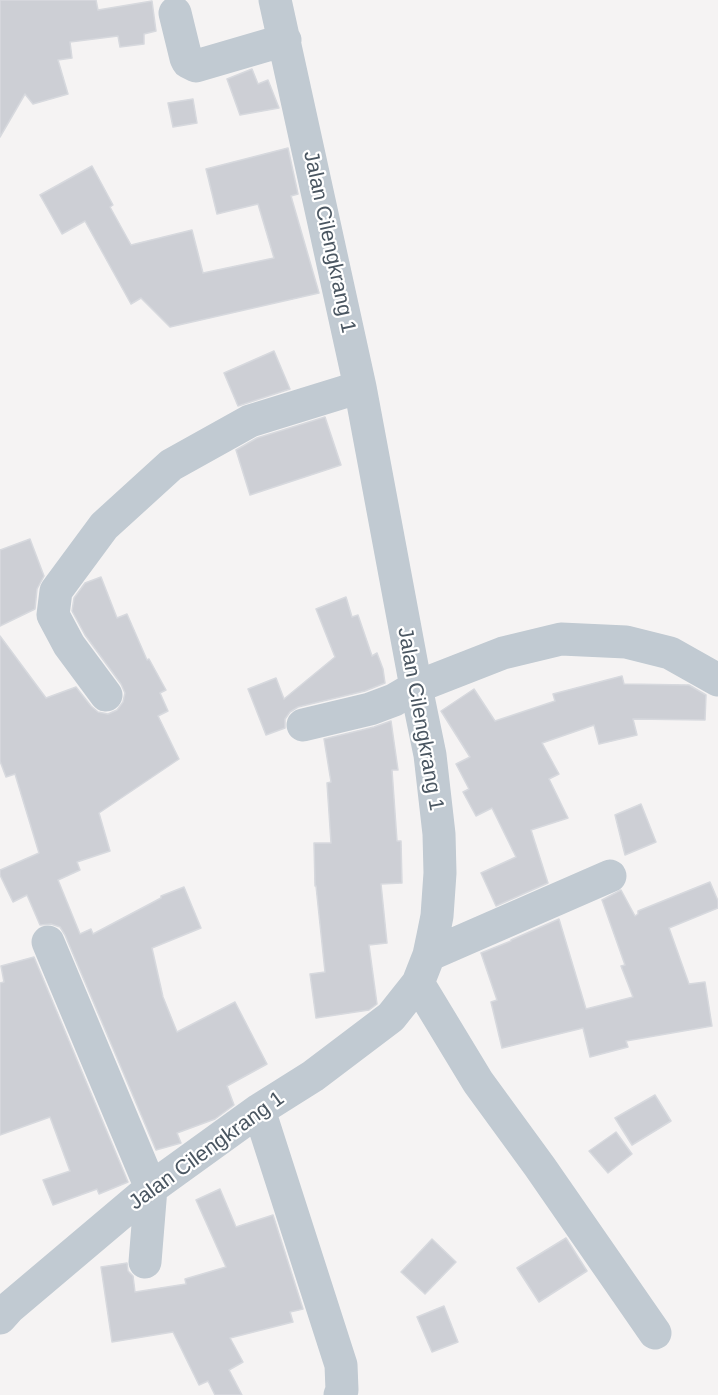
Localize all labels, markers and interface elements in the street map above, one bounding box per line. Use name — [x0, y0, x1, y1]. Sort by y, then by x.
street label: Jalan Cilengkrang 1 — [297, 149, 361, 335]
street label: Jalan Cilengkrang 1 — [391, 625, 449, 813]
street label: Jalan Cilengkrang 1 — [125, 1086, 289, 1216]

